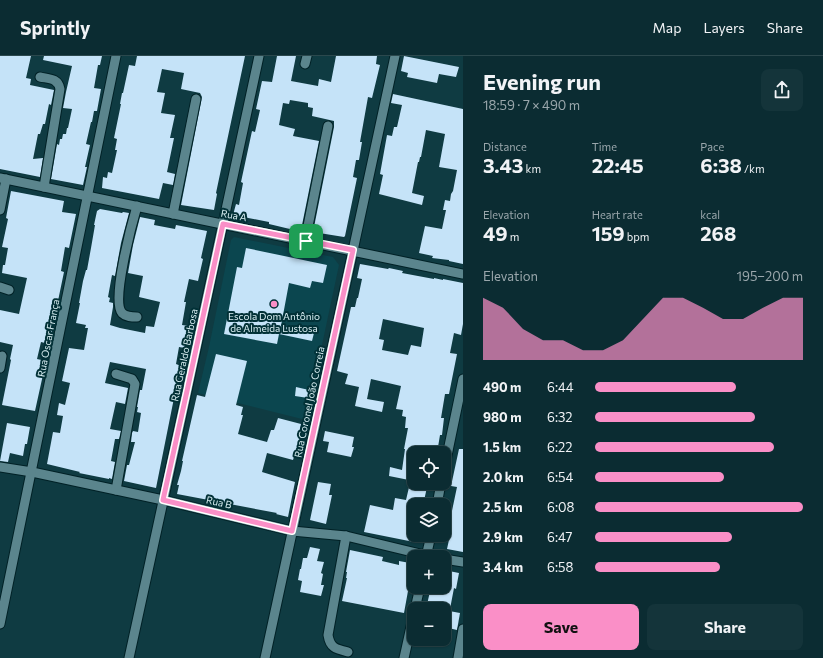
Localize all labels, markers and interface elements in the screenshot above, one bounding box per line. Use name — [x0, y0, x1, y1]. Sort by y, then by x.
text: Sprintly — [20, 16, 90, 39]
text: Map — [653, 19, 681, 36]
text: Layers — [703, 19, 745, 36]
text: Share — [767, 19, 803, 36]
text: Evening run — [483, 68, 601, 95]
button: share — [761, 69, 803, 111]
text: 18:59 · 7 × 490 m — [483, 97, 580, 113]
text: Distance — [483, 140, 527, 153]
text: Time — [592, 140, 617, 153]
text: Pace — [700, 140, 724, 153]
text: 3.43 — [483, 153, 523, 177]
text: 22:45 — [592, 153, 644, 177]
text: 6:38 — [700, 153, 742, 177]
text: km — [523, 162, 541, 175]
text: /km — [742, 162, 765, 175]
street label: Rua A — [220, 207, 248, 223]
text: Elevation — [483, 208, 529, 221]
text: Heart rate — [592, 208, 643, 221]
text: kcal — [700, 208, 720, 221]
text: 49 — [483, 221, 508, 245]
text: 159 — [592, 221, 625, 245]
text: 268 — [700, 221, 736, 245]
pin — [289, 224, 323, 258]
icon: arrive — [295, 230, 317, 252]
text: m — [508, 230, 519, 243]
text: bpm — [625, 230, 649, 243]
text: Elevation — [483, 268, 538, 284]
text: 195–200 m — [736, 268, 803, 284]
street label: Rua Oscar França — [35, 298, 61, 378]
marker: Escola Dom Antônio de Almeida Lustosa — [269, 299, 279, 309]
street label: Rua Geraldo Barbosa — [168, 308, 200, 402]
place label: Escola Dom Antônio de Almeida Lustosa — [228, 310, 320, 334]
street label: Rua Coronel João Correia — [291, 345, 327, 459]
text: 490 m — [483, 379, 521, 395]
text: 6:44 — [547, 379, 574, 395]
text: 980 m — [483, 409, 522, 425]
text: 6:32 — [547, 409, 573, 425]
text: 1.5 km — [483, 439, 521, 455]
text: 6:22 — [547, 439, 572, 455]
map controls — [407, 446, 451, 646]
button: locate — [407, 446, 451, 490]
text: 2.0 km — [483, 469, 524, 485]
text: 6:54 — [547, 469, 573, 485]
street label: Rua B — [205, 493, 233, 511]
button: layers — [407, 498, 451, 542]
text: 2.5 km — [483, 499, 523, 515]
text: 6:08 — [547, 499, 574, 515]
text: 2.9 km — [483, 529, 523, 545]
text: 6:47 — [547, 529, 572, 545]
button: + — [407, 550, 451, 594]
text: 3.4 km — [483, 559, 523, 575]
text: 6:58 — [547, 559, 573, 575]
button: − — [407, 602, 451, 646]
button: Save — [483, 604, 639, 650]
button: Share — [647, 604, 803, 650]

